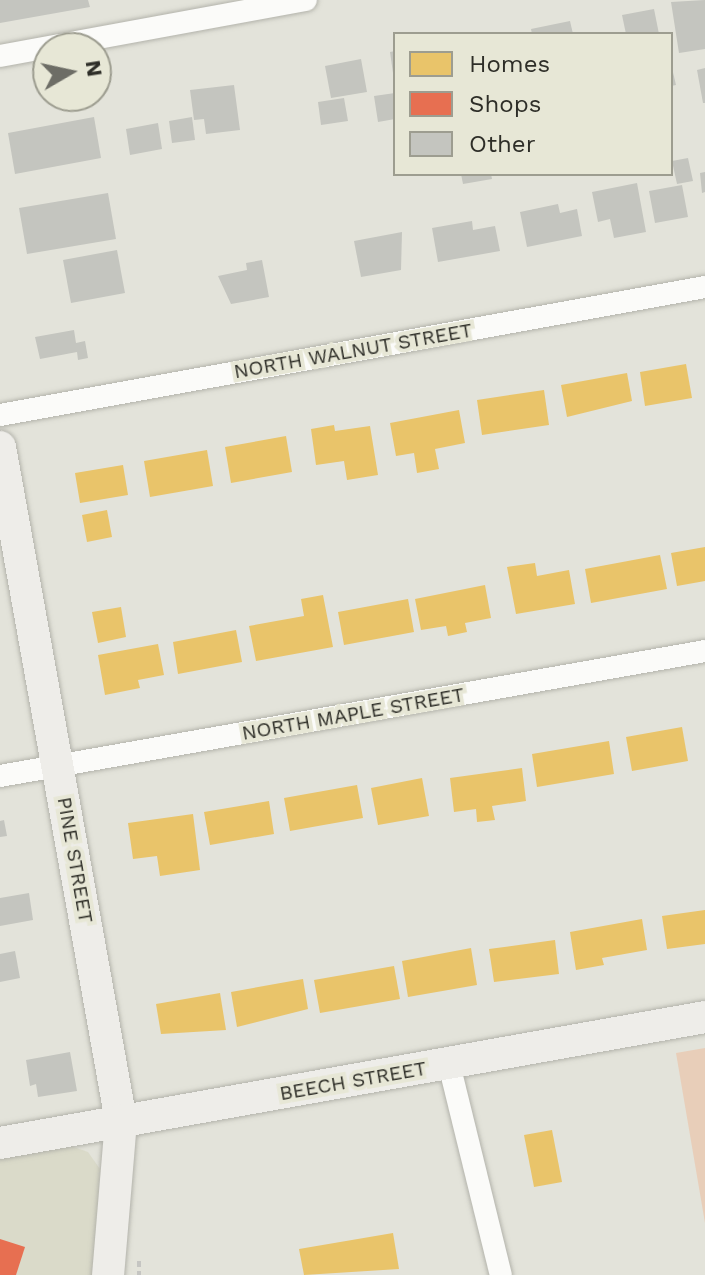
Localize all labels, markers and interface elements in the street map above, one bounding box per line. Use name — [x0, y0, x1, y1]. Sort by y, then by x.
north arrow — [32, 32, 112, 112]
legend — [393, 32, 673, 176]
text: Homes — [469, 50, 550, 78]
text: N — [81, 58, 108, 78]
text: Shops — [469, 90, 541, 118]
text: Other — [469, 130, 536, 158]
street label: NORTH WALNUT STREET — [231, 318, 475, 384]
street label: NORTH MAPLE STREET — [240, 683, 466, 745]
street label: PINE STREET — [52, 795, 98, 925]
street label: BEECH STREET — [278, 1056, 428, 1106]

